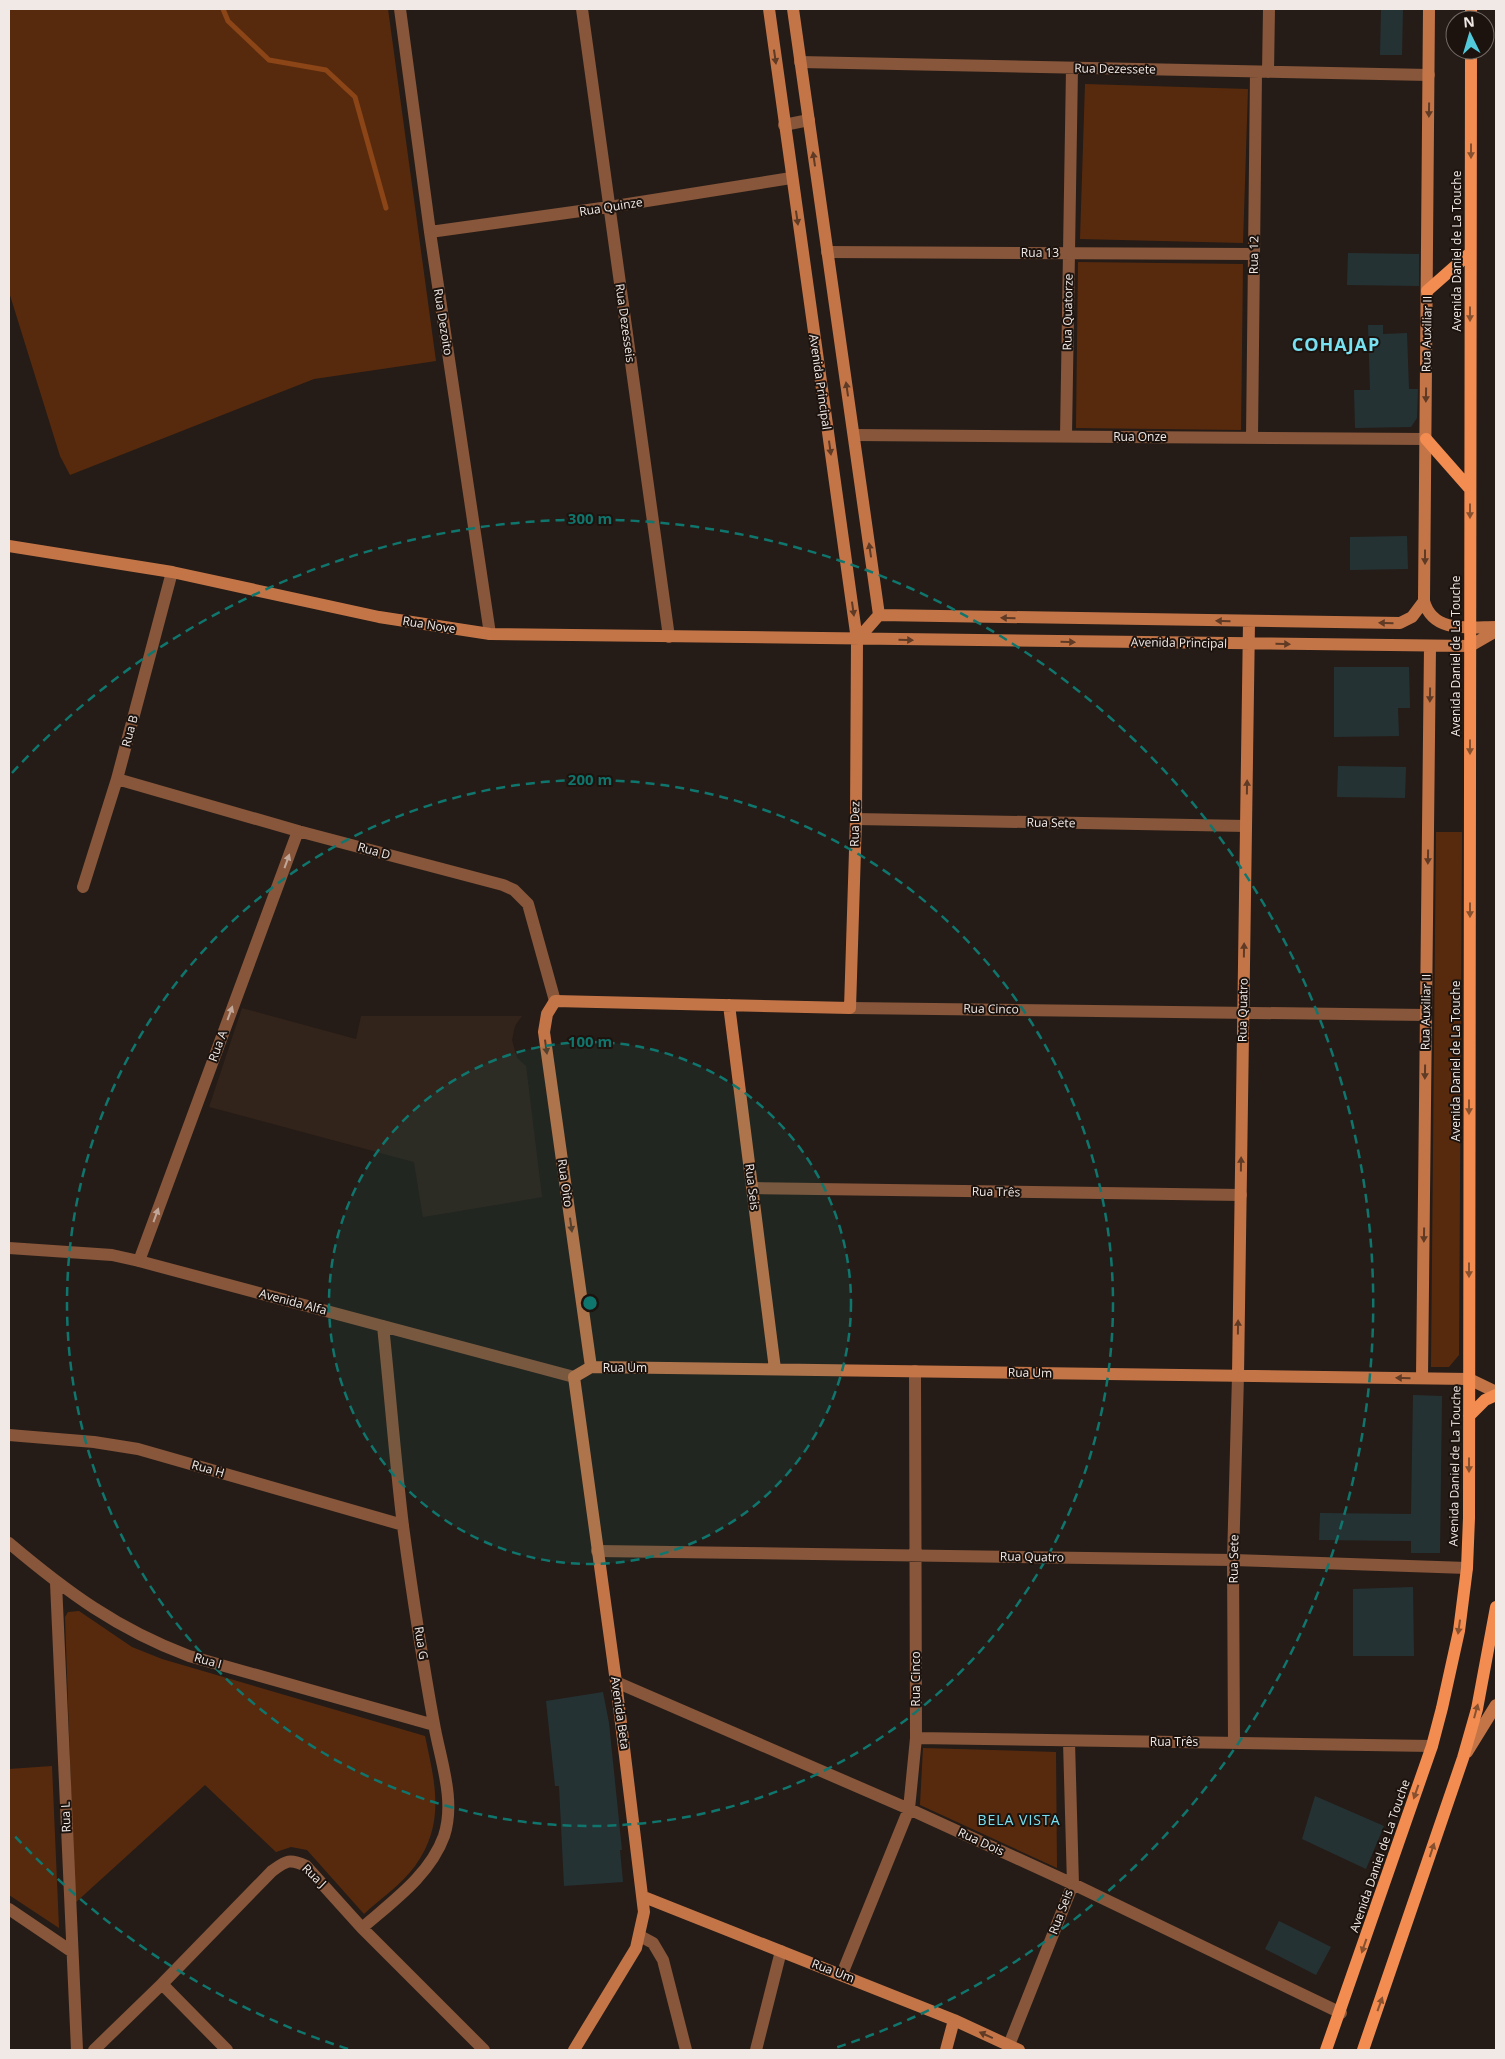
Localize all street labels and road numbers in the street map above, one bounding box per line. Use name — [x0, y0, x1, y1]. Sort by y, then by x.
street label: Rua Dezessete — [1074, 59, 1156, 78]
street label: Avenida Daniel de La Touche — [1448, 170, 1465, 331]
street label: Rua Quinze — [578, 193, 644, 220]
street label: Rua 12 — [1245, 236, 1262, 274]
street label: Rua 13 — [1021, 244, 1059, 261]
street label: Rua Quatorze — [1058, 273, 1077, 350]
street label: Rua Dezesseis — [612, 282, 639, 364]
street label: Rua Dezoito — [430, 287, 457, 357]
street label: Rua Auxiliar II — [1417, 296, 1436, 372]
street label: Avenida Principal — [805, 333, 836, 431]
street label: Rua Onze — [1113, 428, 1167, 445]
street label: Avenida Daniel de La Touche — [1447, 575, 1464, 736]
street label: Rua Nove — [401, 612, 457, 637]
street label: Avenida Principal — [1131, 633, 1227, 652]
street label: Rua B — [117, 713, 142, 749]
street label: Rua Dez — [846, 801, 863, 847]
street label: Rua Sete — [1026, 814, 1076, 831]
street label: Rua D — [356, 838, 392, 863]
street label: Rua Auxiliar II — [1416, 974, 1435, 1050]
street label: Rua Quatro — [1233, 978, 1252, 1042]
street label: Avenida Daniel de La Touche — [1447, 980, 1464, 1141]
street label: Rua Cinco — [963, 1000, 1019, 1017]
street label: Rua A — [204, 1027, 231, 1064]
street label: Rua Oito — [554, 1158, 577, 1208]
street label: Rua Seis — [741, 1163, 764, 1211]
street label: Rua Três — [972, 1183, 1021, 1200]
street label: Avenida Alfa — [258, 1284, 329, 1319]
street label: Rua Um — [603, 1359, 647, 1376]
street label: Rua Um — [1008, 1364, 1052, 1381]
street label: Avenida Daniel de La Touche — [1445, 1385, 1464, 1547]
street label: Rua H — [190, 1456, 227, 1481]
street label: Rua Sete — [1225, 1534, 1242, 1584]
street label: Rua Quatro — [1000, 1547, 1064, 1566]
street label: Rua G — [410, 1625, 432, 1661]
street label: Rua I — [192, 1649, 224, 1673]
street label: Rua Cinco — [907, 1651, 924, 1707]
street label: Avenida Beta — [607, 1675, 634, 1750]
street label: Rua Três — [1150, 1733, 1199, 1750]
street label: Avenida Daniel de La Touche — [1345, 1777, 1414, 1935]
street label: Rua L — [56, 1801, 75, 1833]
street label: Rua Dois — [955, 1823, 1007, 1860]
street label: Rua J — [298, 1860, 330, 1891]
street label: Rua Seis — [1044, 1887, 1077, 1937]
street label: Rua Um — [809, 1955, 857, 1986]

